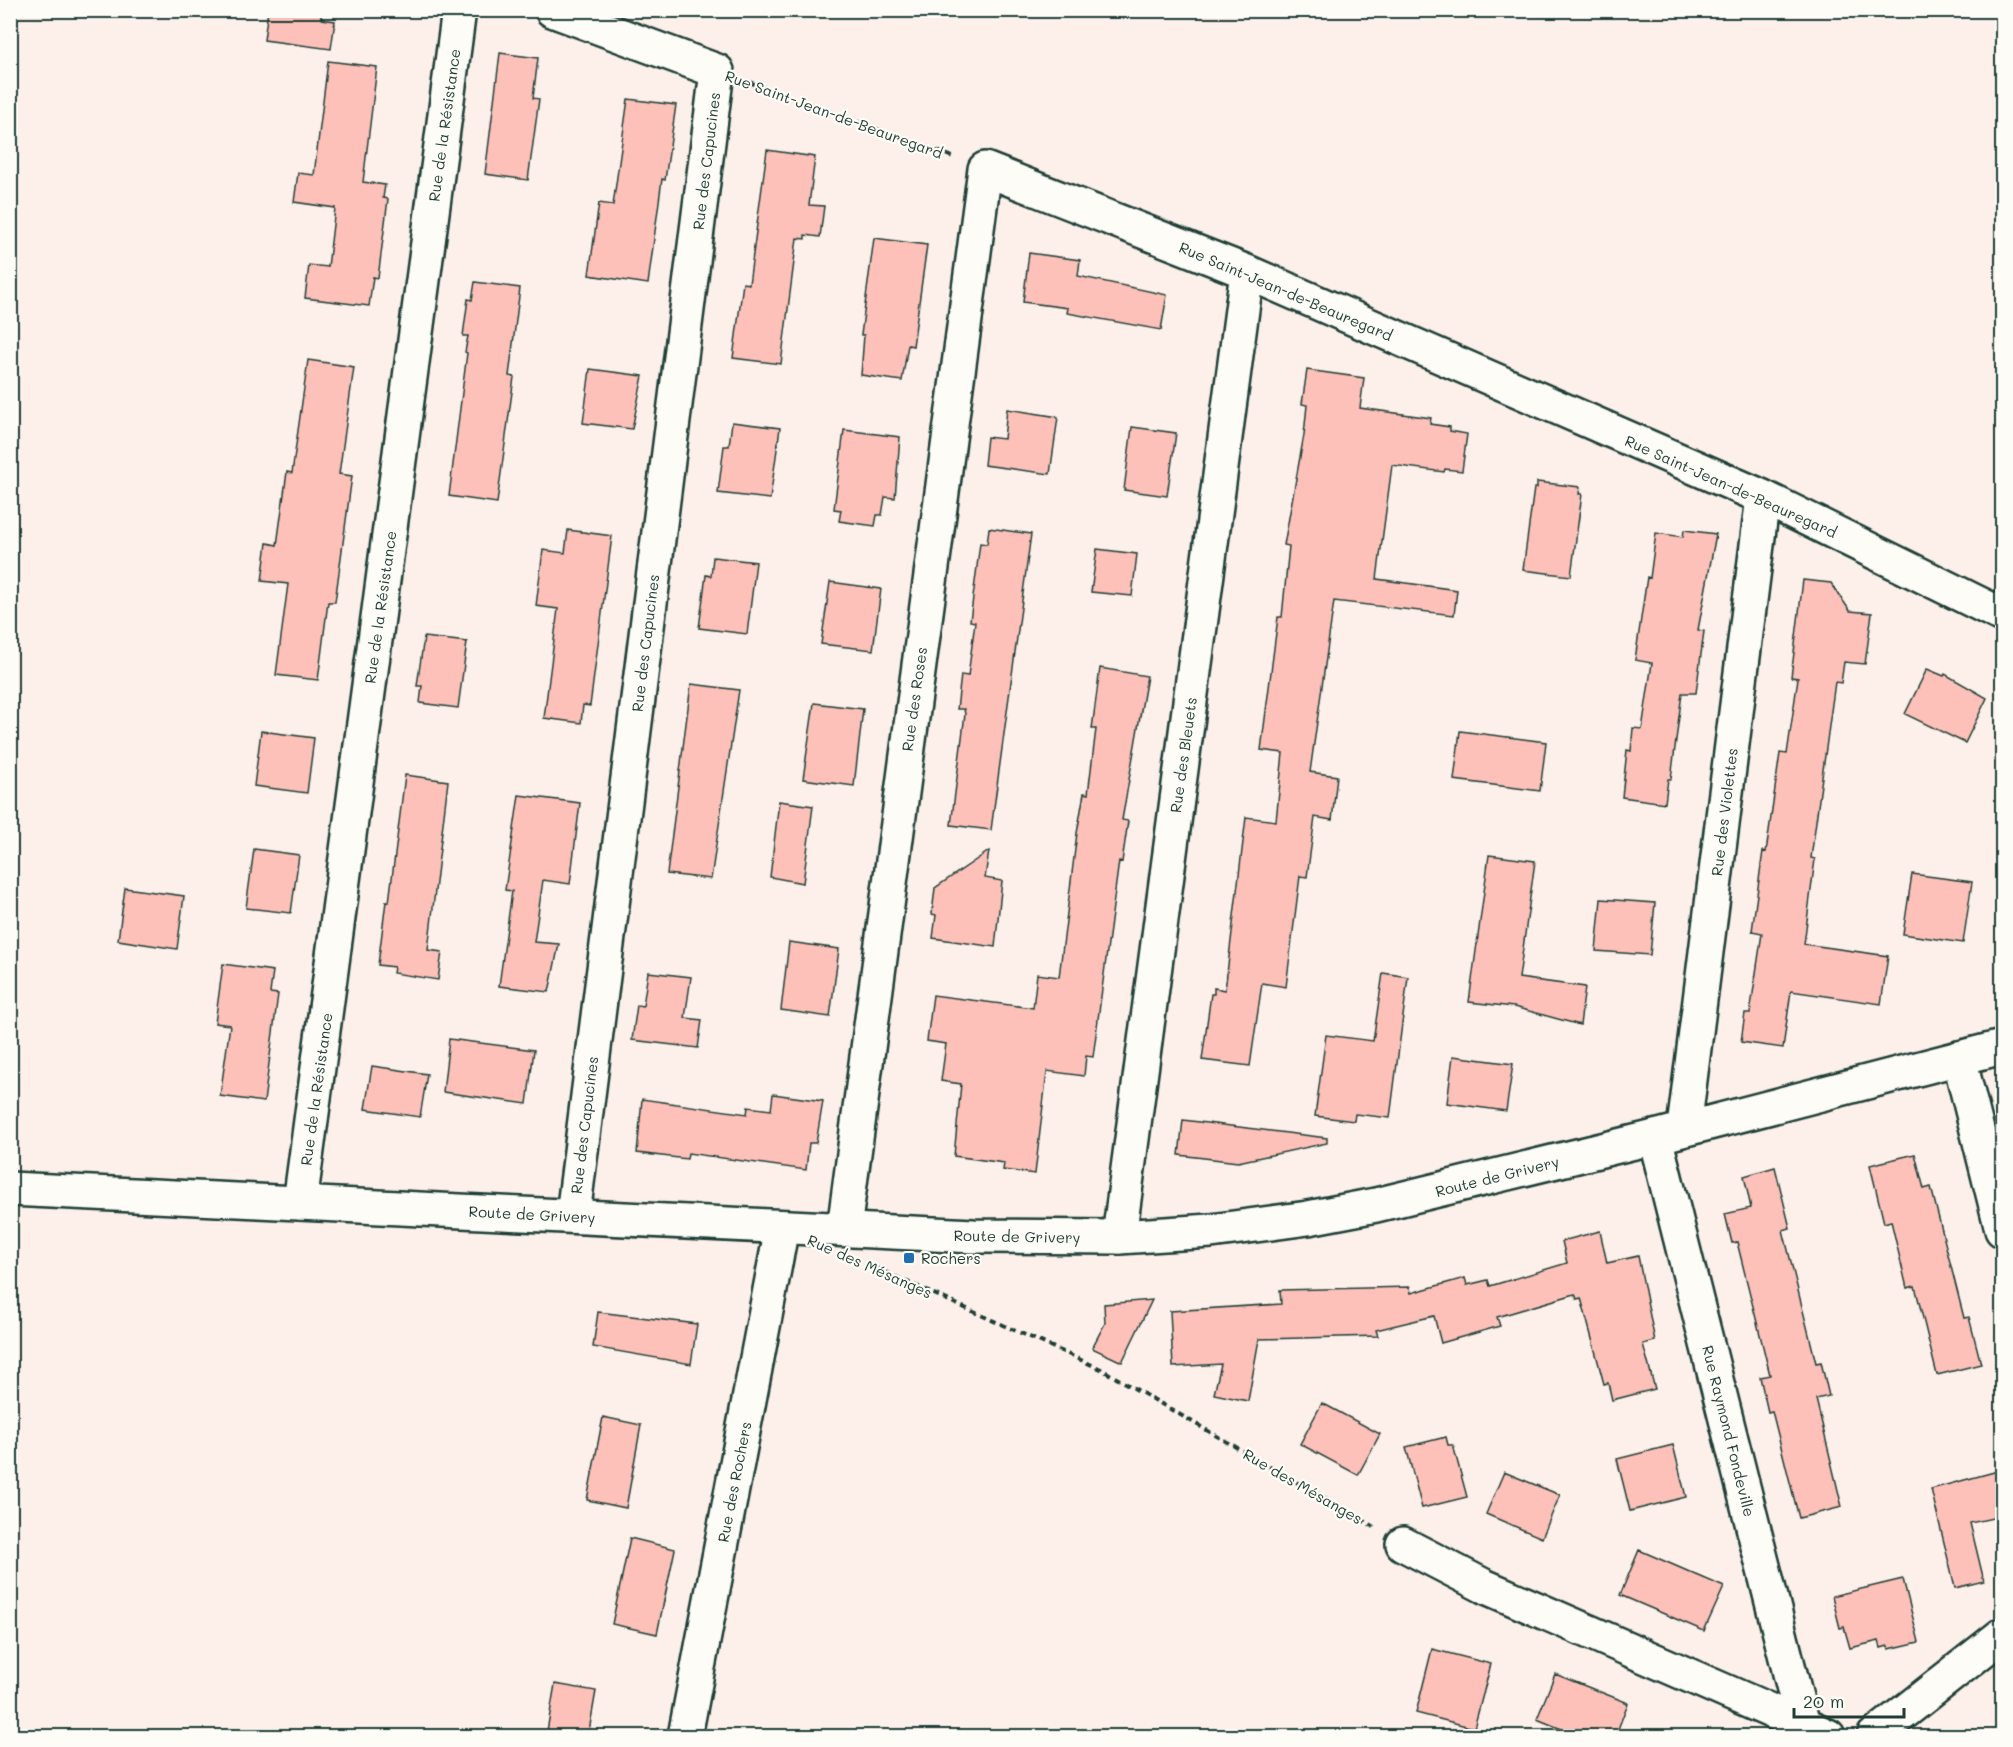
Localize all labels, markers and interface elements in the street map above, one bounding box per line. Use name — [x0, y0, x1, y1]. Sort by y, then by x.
street label: Rue de la Résistance — [423, 47, 465, 203]
street label: Rue Saint-Jean-de-Beauregard — [722, 65, 946, 163]
street label: Rue des Capucines — [688, 91, 724, 231]
street label: Rue Saint-Jean-de-Beauregard — [1176, 237, 1396, 345]
street label: Rue Saint-Jean-de-Beauregard — [1622, 430, 1840, 542]
street label: Rue de la Résistance — [359, 529, 401, 685]
street label: Rue des Capucines — [627, 573, 663, 713]
street label: Rue des Roses — [897, 646, 931, 752]
street label: Rue des Bleuets — [1165, 696, 1201, 814]
street label: Rue des Violettes — [1706, 747, 1742, 877]
street label: Rue de la Résistance — [295, 1011, 337, 1167]
street label: Rue des Capucines — [566, 1055, 602, 1195]
street label: Route de Grivery — [1433, 1151, 1561, 1201]
street label: Route de Grivery — [468, 1201, 596, 1227]
street label: Route de Grivery — [953, 1225, 1081, 1247]
street label: Rue des Mésanges — [804, 1229, 936, 1303]
place label: Rochers — [921, 1248, 981, 1268]
marker: Rochers — [902, 1251, 916, 1265]
street label: Rue Raymond Fondeville — [1698, 1343, 1760, 1519]
street label: Rue des Rochers — [712, 1420, 756, 1544]
street label: Rue des Mésanges — [1240, 1444, 1366, 1528]
scale bar — [1794, 1681, 1904, 1719]
text: 20 m — [1803, 1689, 1844, 1713]

